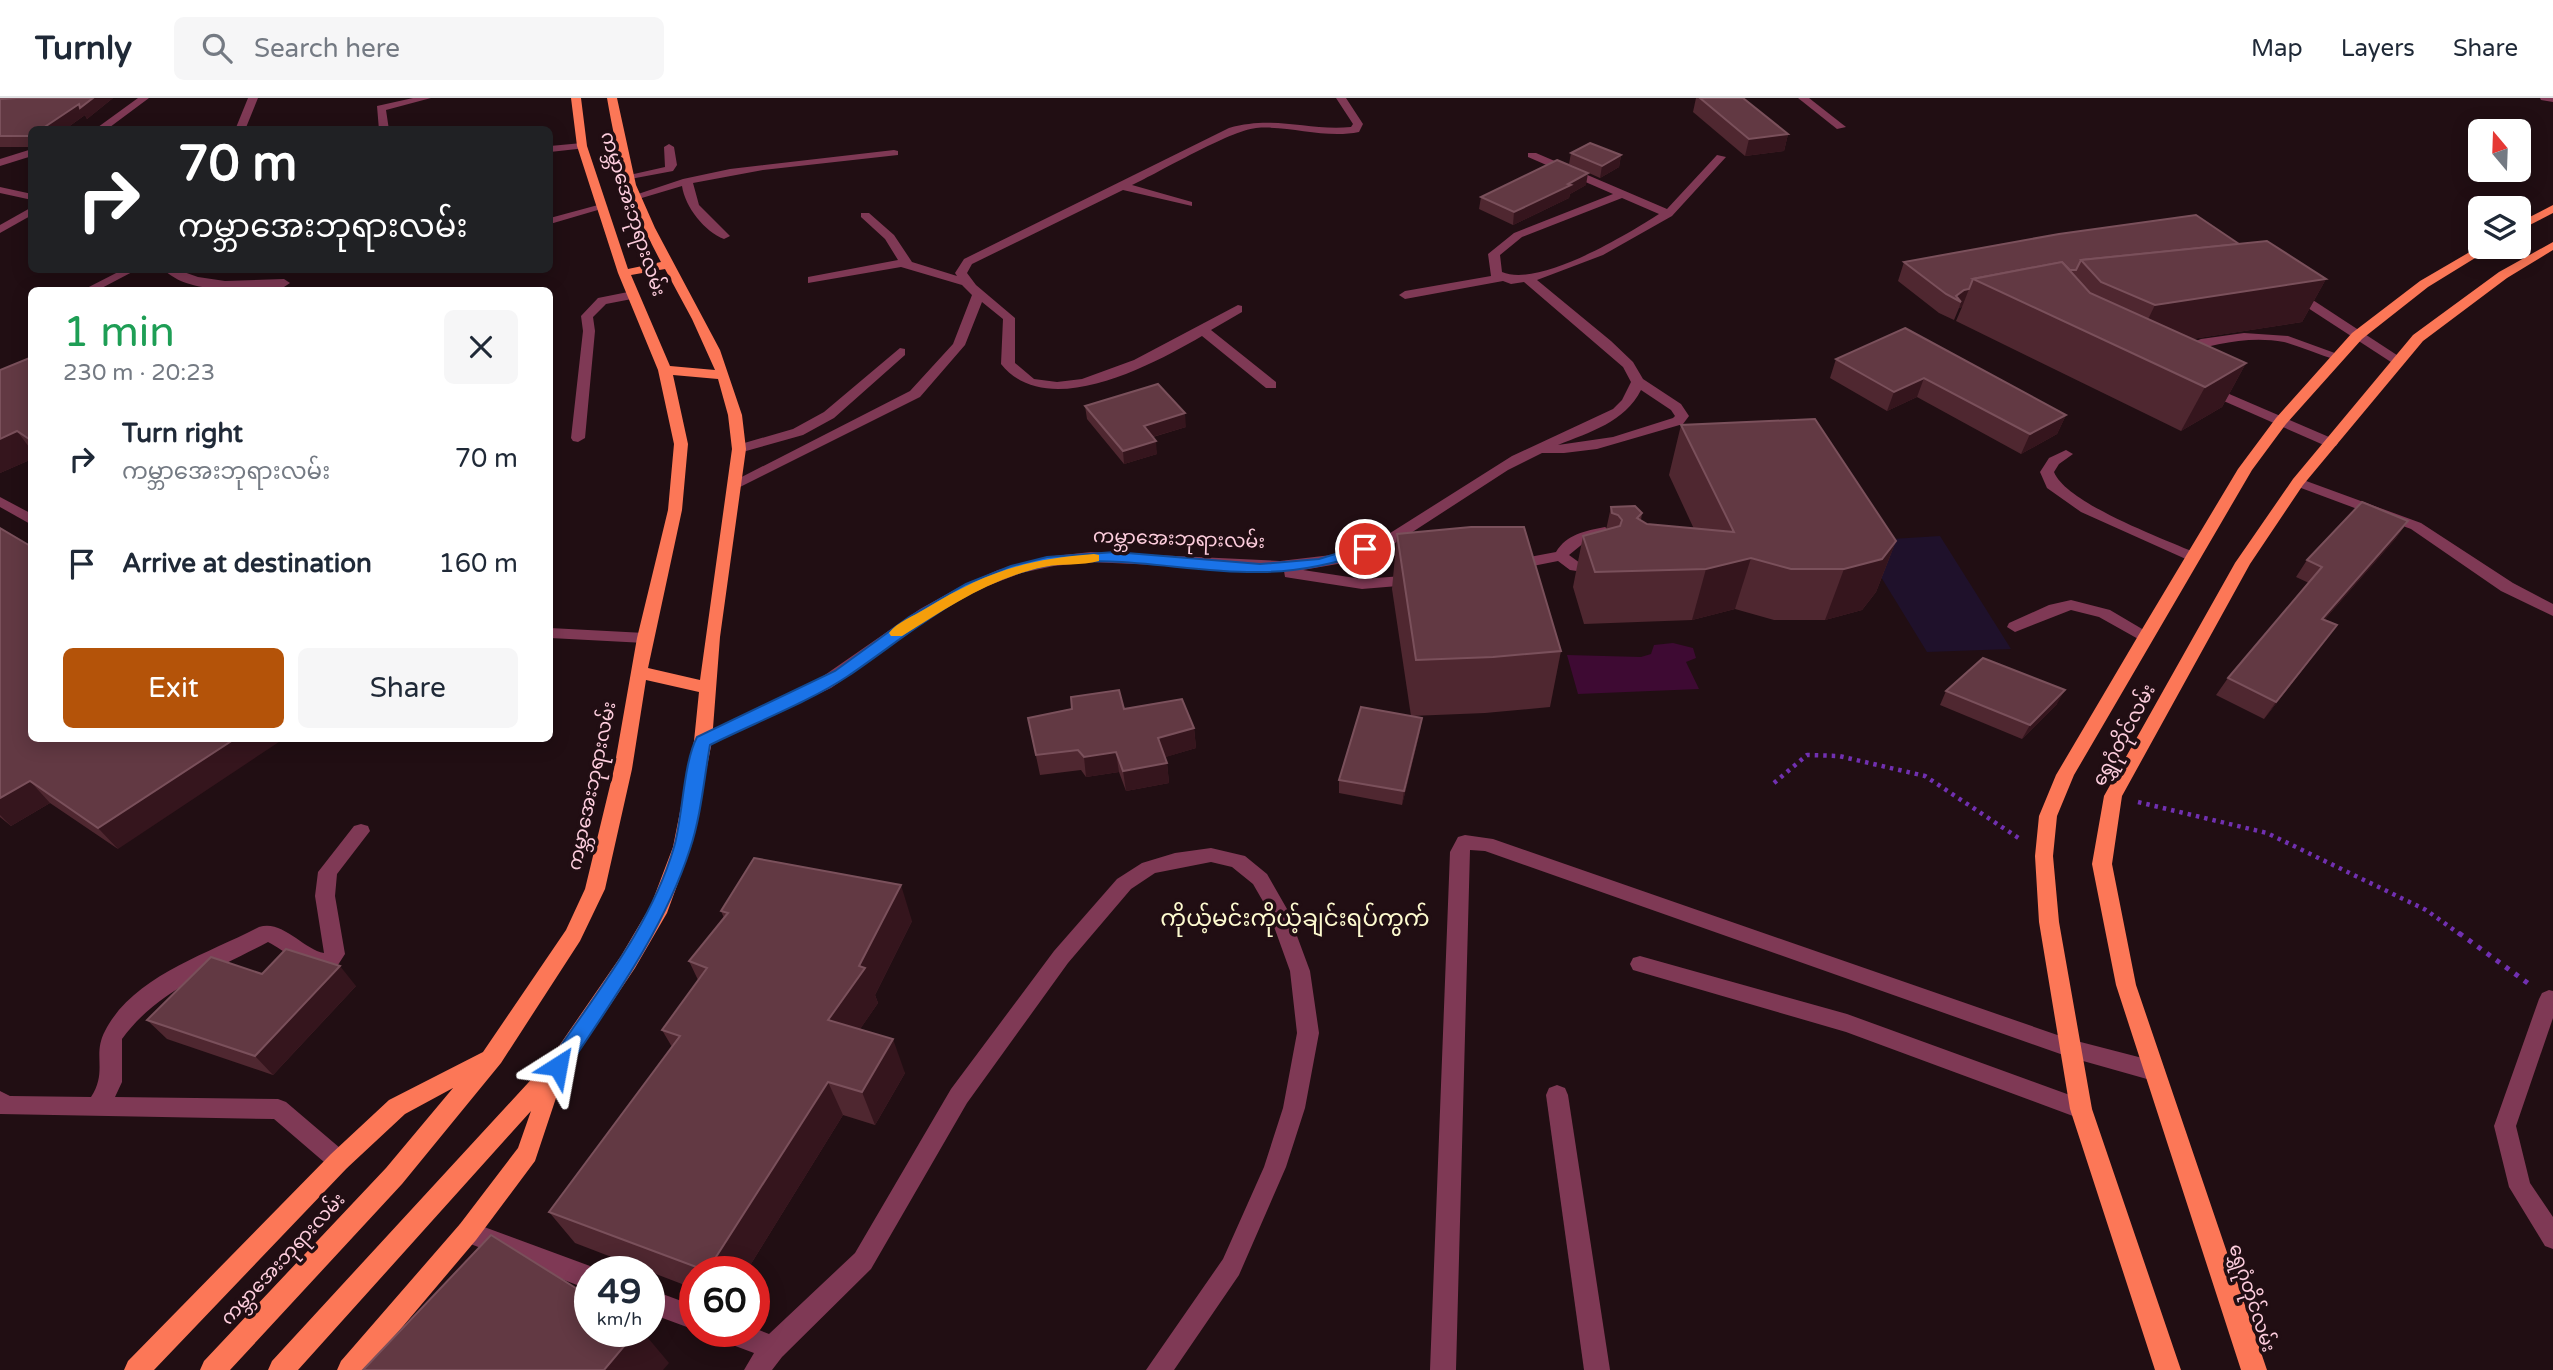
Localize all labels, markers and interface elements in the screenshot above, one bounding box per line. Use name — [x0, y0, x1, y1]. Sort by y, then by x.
search box — [174, 17, 664, 80]
text: Turnly — [35, 29, 132, 68]
icon: search — [198, 29, 236, 67]
text: Search here — [254, 33, 400, 64]
text: Map — [2251, 34, 2303, 63]
text: Layers — [2341, 34, 2415, 63]
text: Share — [2453, 34, 2518, 63]
north arrow — [2468, 119, 2530, 182]
map controls — [2468, 119, 2531, 259]
street label: ကမ္ဘာအေးဘုရားလမ်း — [591, 128, 674, 301]
text: 70 m — [178, 135, 297, 194]
icon: right — [63, 154, 154, 245]
button: layers — [2468, 196, 2531, 259]
text: ကမ္ဘာအေးဘုရားလမ်း — [178, 208, 468, 246]
text: 1 min — [63, 307, 175, 358]
button: close — [444, 310, 518, 384]
text: 230 m · 20:23 — [63, 359, 215, 387]
text: Turn right — [122, 418, 243, 449]
icon: right — [63, 440, 101, 478]
text: 70 m — [455, 443, 518, 474]
text: ကမ္ဘာအေးဘုရားလမ်း — [122, 458, 330, 486]
pin — [1335, 519, 1395, 579]
street label: ကမ္ဘာအေးဘုရားလမ်း — [1093, 521, 1265, 558]
icon: arrive — [1346, 530, 1384, 568]
icon: arrive — [63, 545, 101, 583]
text: Arrive at destination — [122, 548, 372, 579]
text: 160 m — [438, 548, 518, 579]
button: Exit — [63, 648, 284, 728]
button: Share — [298, 648, 518, 728]
street label: ရွှေဂုံတိုင်လမ်း — [2084, 678, 2164, 792]
street label: ကမ္ဘာအေးဘုရားလမ်း — [559, 699, 626, 873]
district label: ကိုယ့်မင်းကိုယ့်ချင်းရပ်ကွက် — [1160, 902, 1430, 937]
position arrow — [521, 1029, 595, 1103]
street label: ကမ္ဘာအေးဘုရားလမ်း — [213, 1186, 353, 1333]
street label: ရွှေဂုံတိုင်လမ်း — [2219, 1240, 2284, 1356]
speed limit sign: 60 — [679, 1256, 770, 1347]
text: 49 — [598, 1271, 641, 1313]
text: km/h — [597, 1308, 642, 1330]

